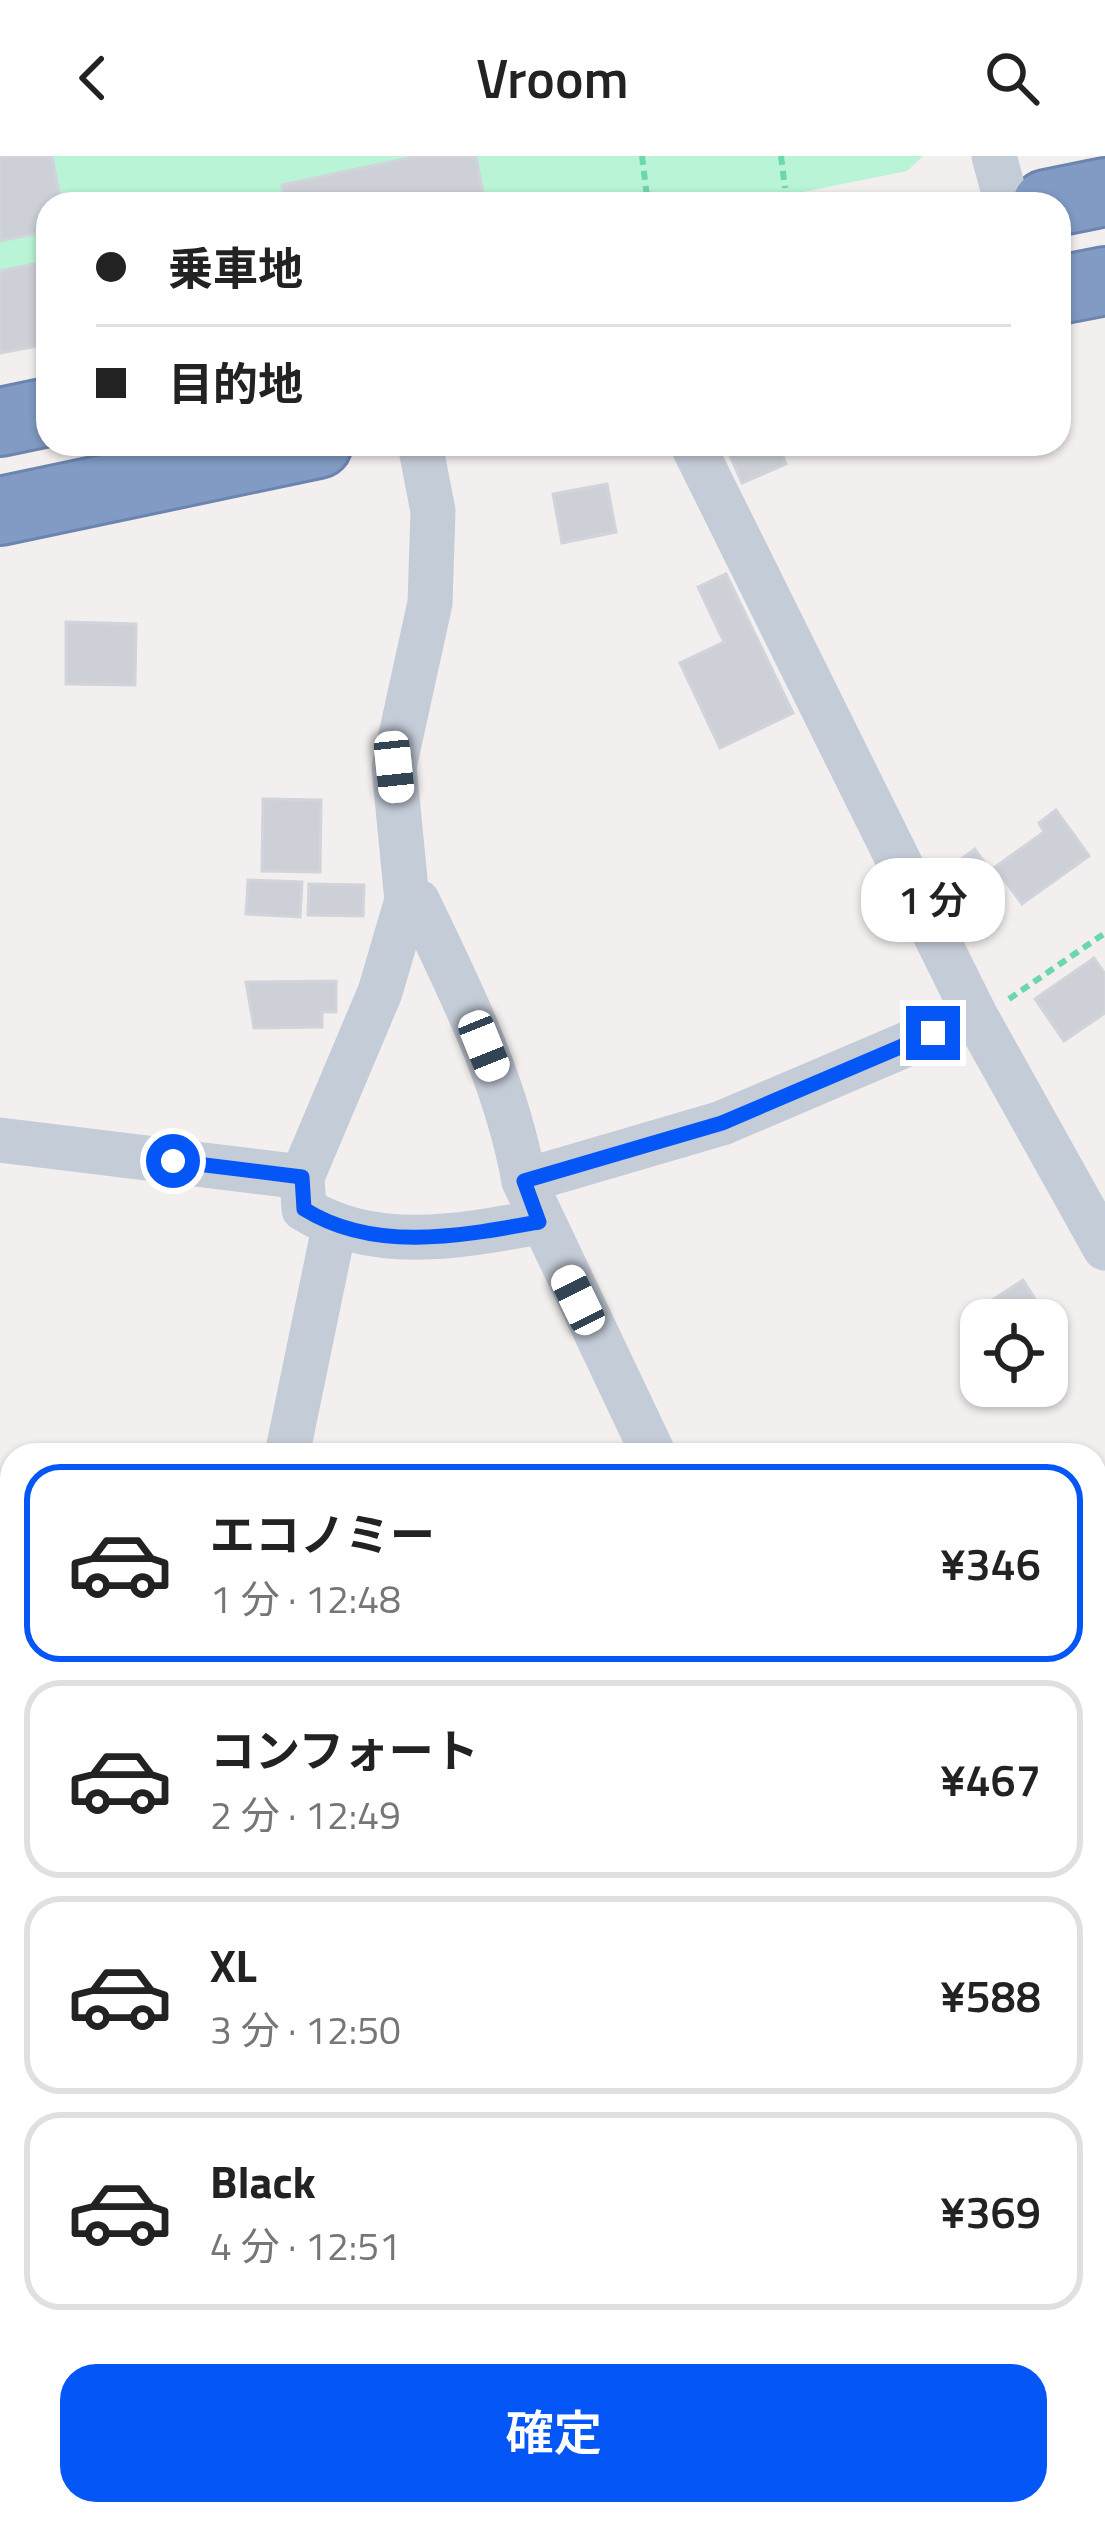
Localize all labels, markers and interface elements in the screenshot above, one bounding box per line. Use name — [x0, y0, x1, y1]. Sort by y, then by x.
text: Vroom — [476, 37, 629, 119]
icon: back — [60, 45, 126, 111]
icon: search — [979, 45, 1045, 111]
text: 乗車地 — [168, 234, 303, 302]
text: 目的地 — [168, 349, 303, 417]
car — [372, 729, 416, 805]
callout: 1 分 — [861, 859, 1005, 943]
text: 1 分 — [898, 870, 968, 929]
car — [454, 1006, 514, 1086]
route end — [906, 1006, 960, 1060]
route start — [146, 1134, 200, 1188]
car — [546, 1260, 610, 1340]
map controls — [960, 1299, 1068, 1407]
button: locate — [960, 1299, 1068, 1407]
text: エコノミー — [210, 1500, 435, 1568]
icon: car — [66, 1509, 174, 1617]
text: ¥346 — [940, 1529, 1041, 1597]
text: 1 分 · 12:48 — [210, 1569, 401, 1628]
text: コンフォート — [210, 1716, 479, 1784]
icon: car — [66, 1725, 174, 1833]
text: ¥467 — [940, 1745, 1041, 1813]
text: 2 分 · 12:49 — [210, 1785, 401, 1844]
text: XL — [210, 1931, 257, 1999]
icon: car — [66, 1941, 174, 2049]
text: ¥588 — [940, 1961, 1041, 2029]
text: 3 分 · 12:50 — [210, 2000, 401, 2059]
text: Black — [210, 2147, 316, 2215]
icon: car — [66, 2157, 174, 2265]
text: ¥369 — [940, 2177, 1041, 2245]
text: 4 分 · 12:51 — [210, 2216, 401, 2275]
button: 確定 — [60, 2364, 1047, 2502]

